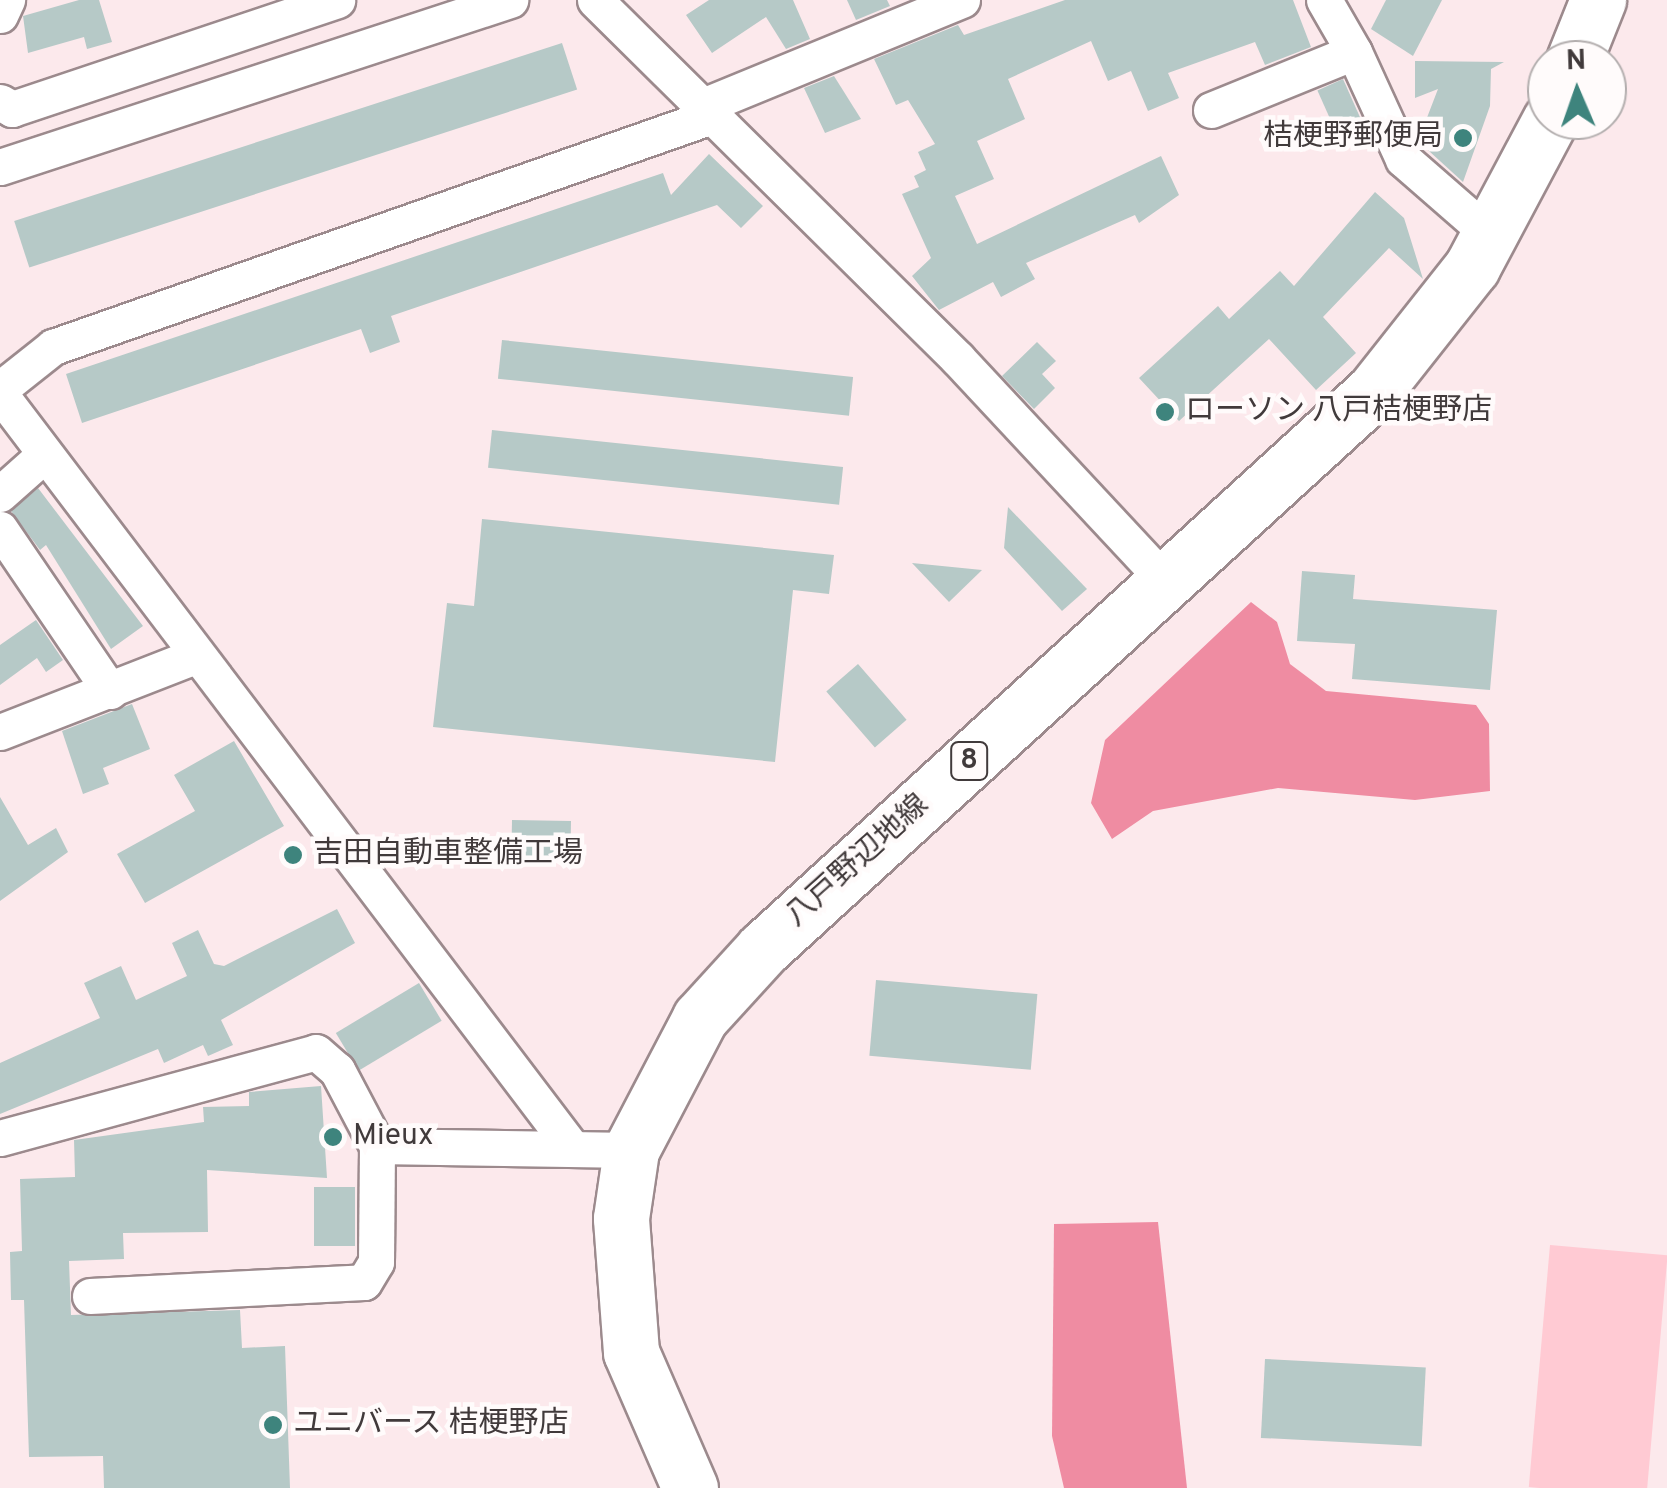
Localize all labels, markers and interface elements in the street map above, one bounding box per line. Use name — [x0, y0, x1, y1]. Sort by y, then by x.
north arrow — [1527, 40, 1627, 140]
text: N — [1565, 44, 1587, 80]
place label: 桔梗野郵便局 — [1263, 120, 1443, 156]
marker: 桔梗野郵便局 — [1452, 127, 1474, 149]
place label: ローソン 八戸桔梗野店 — [1185, 394, 1492, 430]
marker: ローソン 八戸桔梗野店 — [1154, 401, 1176, 423]
road number: 8 — [949, 738, 989, 784]
street label: 八戸野辺地線 — [779, 788, 937, 936]
place label: 吉田自動車整備工場 — [313, 837, 583, 873]
marker: 吉田自動車整備工場 — [282, 844, 304, 866]
place label: Mieux — [353, 1119, 433, 1155]
marker: Mieux — [322, 1126, 344, 1148]
place label: ユニバース 桔梗野店 — [293, 1407, 570, 1443]
marker: ユニバース 桔梗野店 — [262, 1414, 284, 1436]

